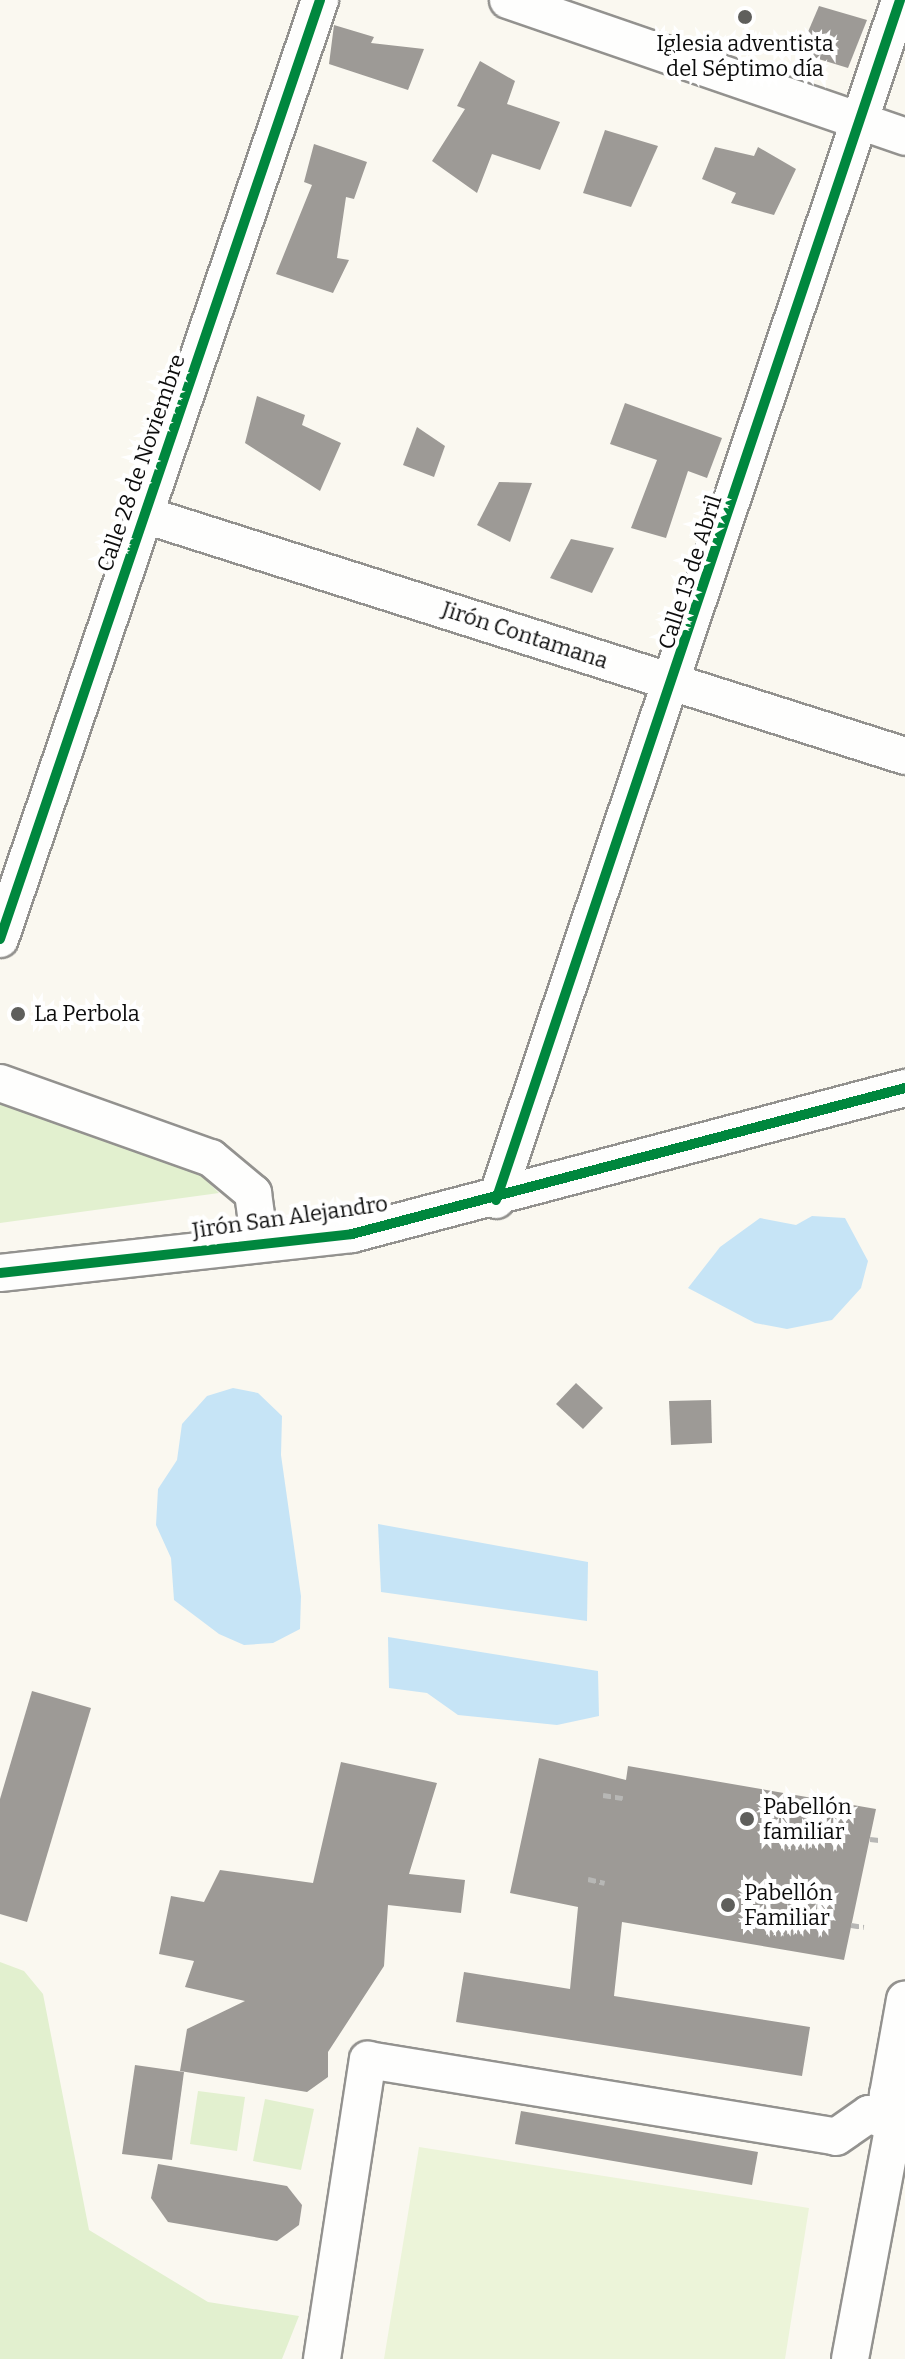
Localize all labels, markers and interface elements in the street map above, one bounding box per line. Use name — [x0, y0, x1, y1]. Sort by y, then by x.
marker: Iglesia adventista del Séptimo día — [736, 8, 754, 26]
place label: Iglesia adventista del Séptimo día — [656, 30, 834, 82]
street label: Calle 28 de Noviembre — [91, 351, 191, 575]
street label: Calle 13 de Abril — [653, 492, 727, 652]
street label: Jirón Contamana — [439, 596, 611, 674]
place label: La Perbola — [34, 1001, 140, 1027]
marker: La Perbola — [9, 1005, 27, 1023]
street label: Jirón San Alejandro — [191, 1190, 389, 1244]
place label: Pabellón familiar — [763, 1793, 852, 1844]
marker: Pabellón familiar — [738, 1810, 756, 1828]
place label: Pabellón Familiar — [744, 1879, 833, 1930]
marker: Pabellón Familiar — [719, 1896, 737, 1914]

